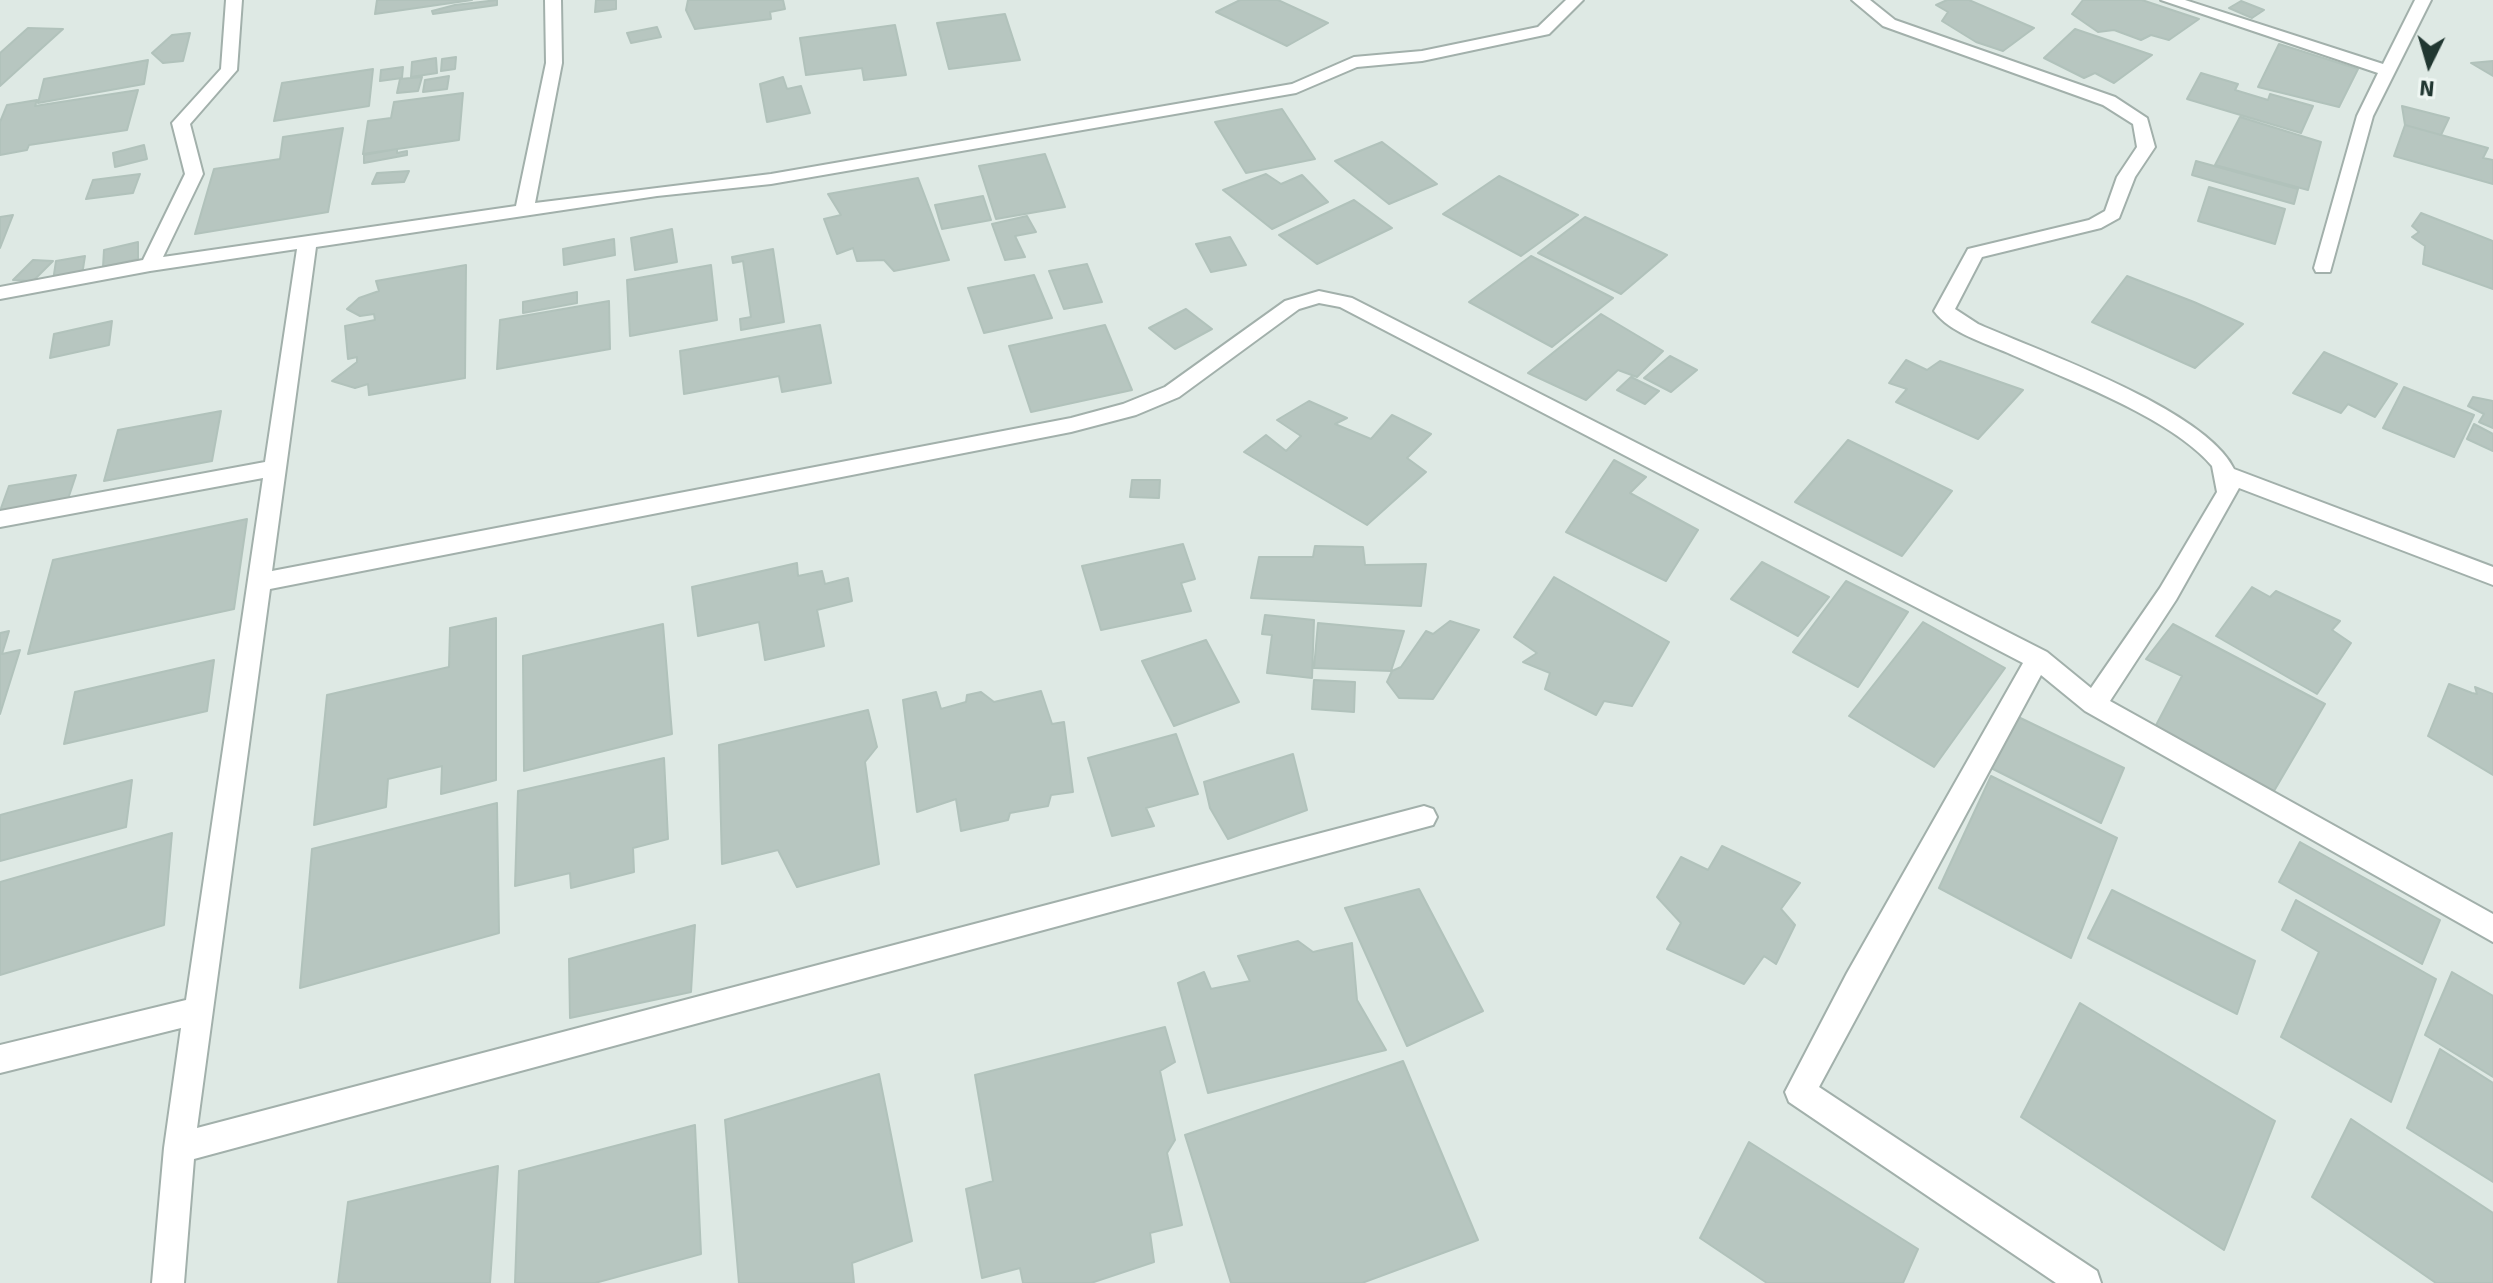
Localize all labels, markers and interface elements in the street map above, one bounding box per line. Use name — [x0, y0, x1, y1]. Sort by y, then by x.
north arrow — [2389, 24, 2469, 104]
text: N — [2418, 74, 2436, 103]

